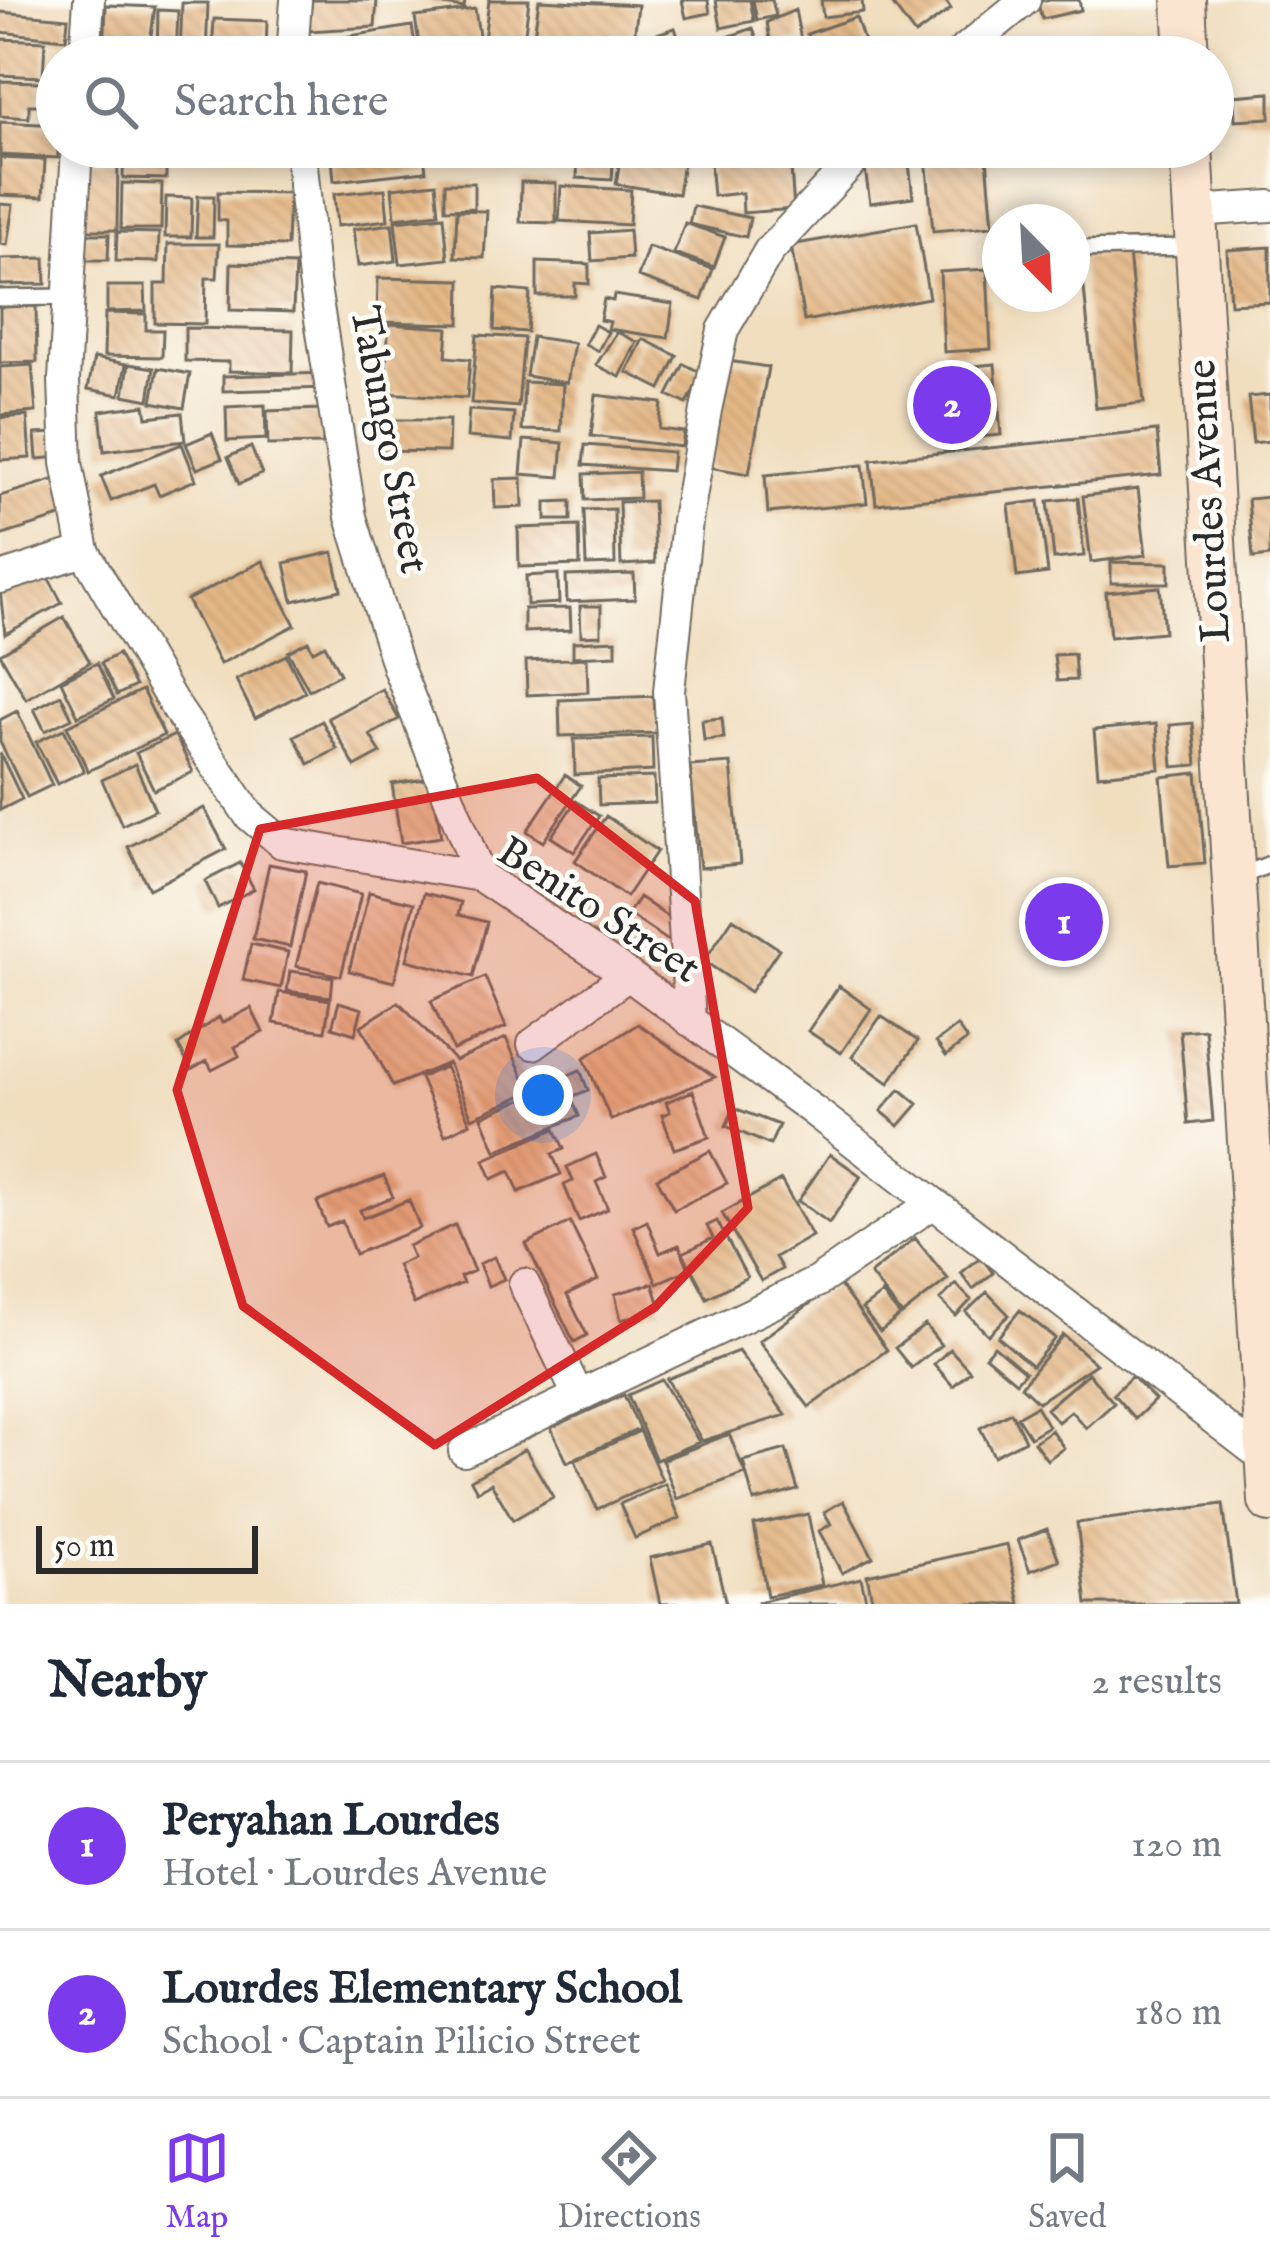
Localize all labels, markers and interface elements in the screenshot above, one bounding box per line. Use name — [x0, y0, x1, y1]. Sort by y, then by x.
search box — [36, 36, 1234, 168]
icon: search — [78, 69, 144, 135]
text: Search here — [174, 74, 388, 131]
north arrow — [982, 204, 1090, 312]
street label: Tabungo Street — [336, 302, 440, 578]
street label: Lourdes Avenue — [1176, 358, 1244, 644]
pin: 2 — [913, 360, 991, 450]
street label: Benito Street — [487, 826, 709, 996]
pin: 1 — [1025, 877, 1103, 967]
your location — [513, 1065, 573, 1125]
scale bar — [36, 1520, 258, 1573]
text: 50 m — [54, 1526, 115, 1568]
text: Nearby — [48, 1650, 207, 1715]
text: 2 results — [1091, 1658, 1222, 1707]
text: Peryahan Lourdes — [162, 1793, 500, 1850]
text: 1 — [80, 1821, 94, 1870]
text: 120 m — [1131, 1821, 1222, 1870]
text: Hotel · Lourdes Avenue — [162, 1850, 547, 1899]
text: Lourdes Elementary School — [162, 1961, 682, 2018]
text: 2 — [78, 1989, 96, 2038]
text: 180 m — [1134, 1989, 1222, 2038]
text: School · Captain Pilicio Street — [162, 2018, 641, 2067]
tab: Map — [164, 2125, 230, 2239]
tab: Directions — [557, 2125, 701, 2239]
tab: Saved — [1028, 2125, 1106, 2239]

